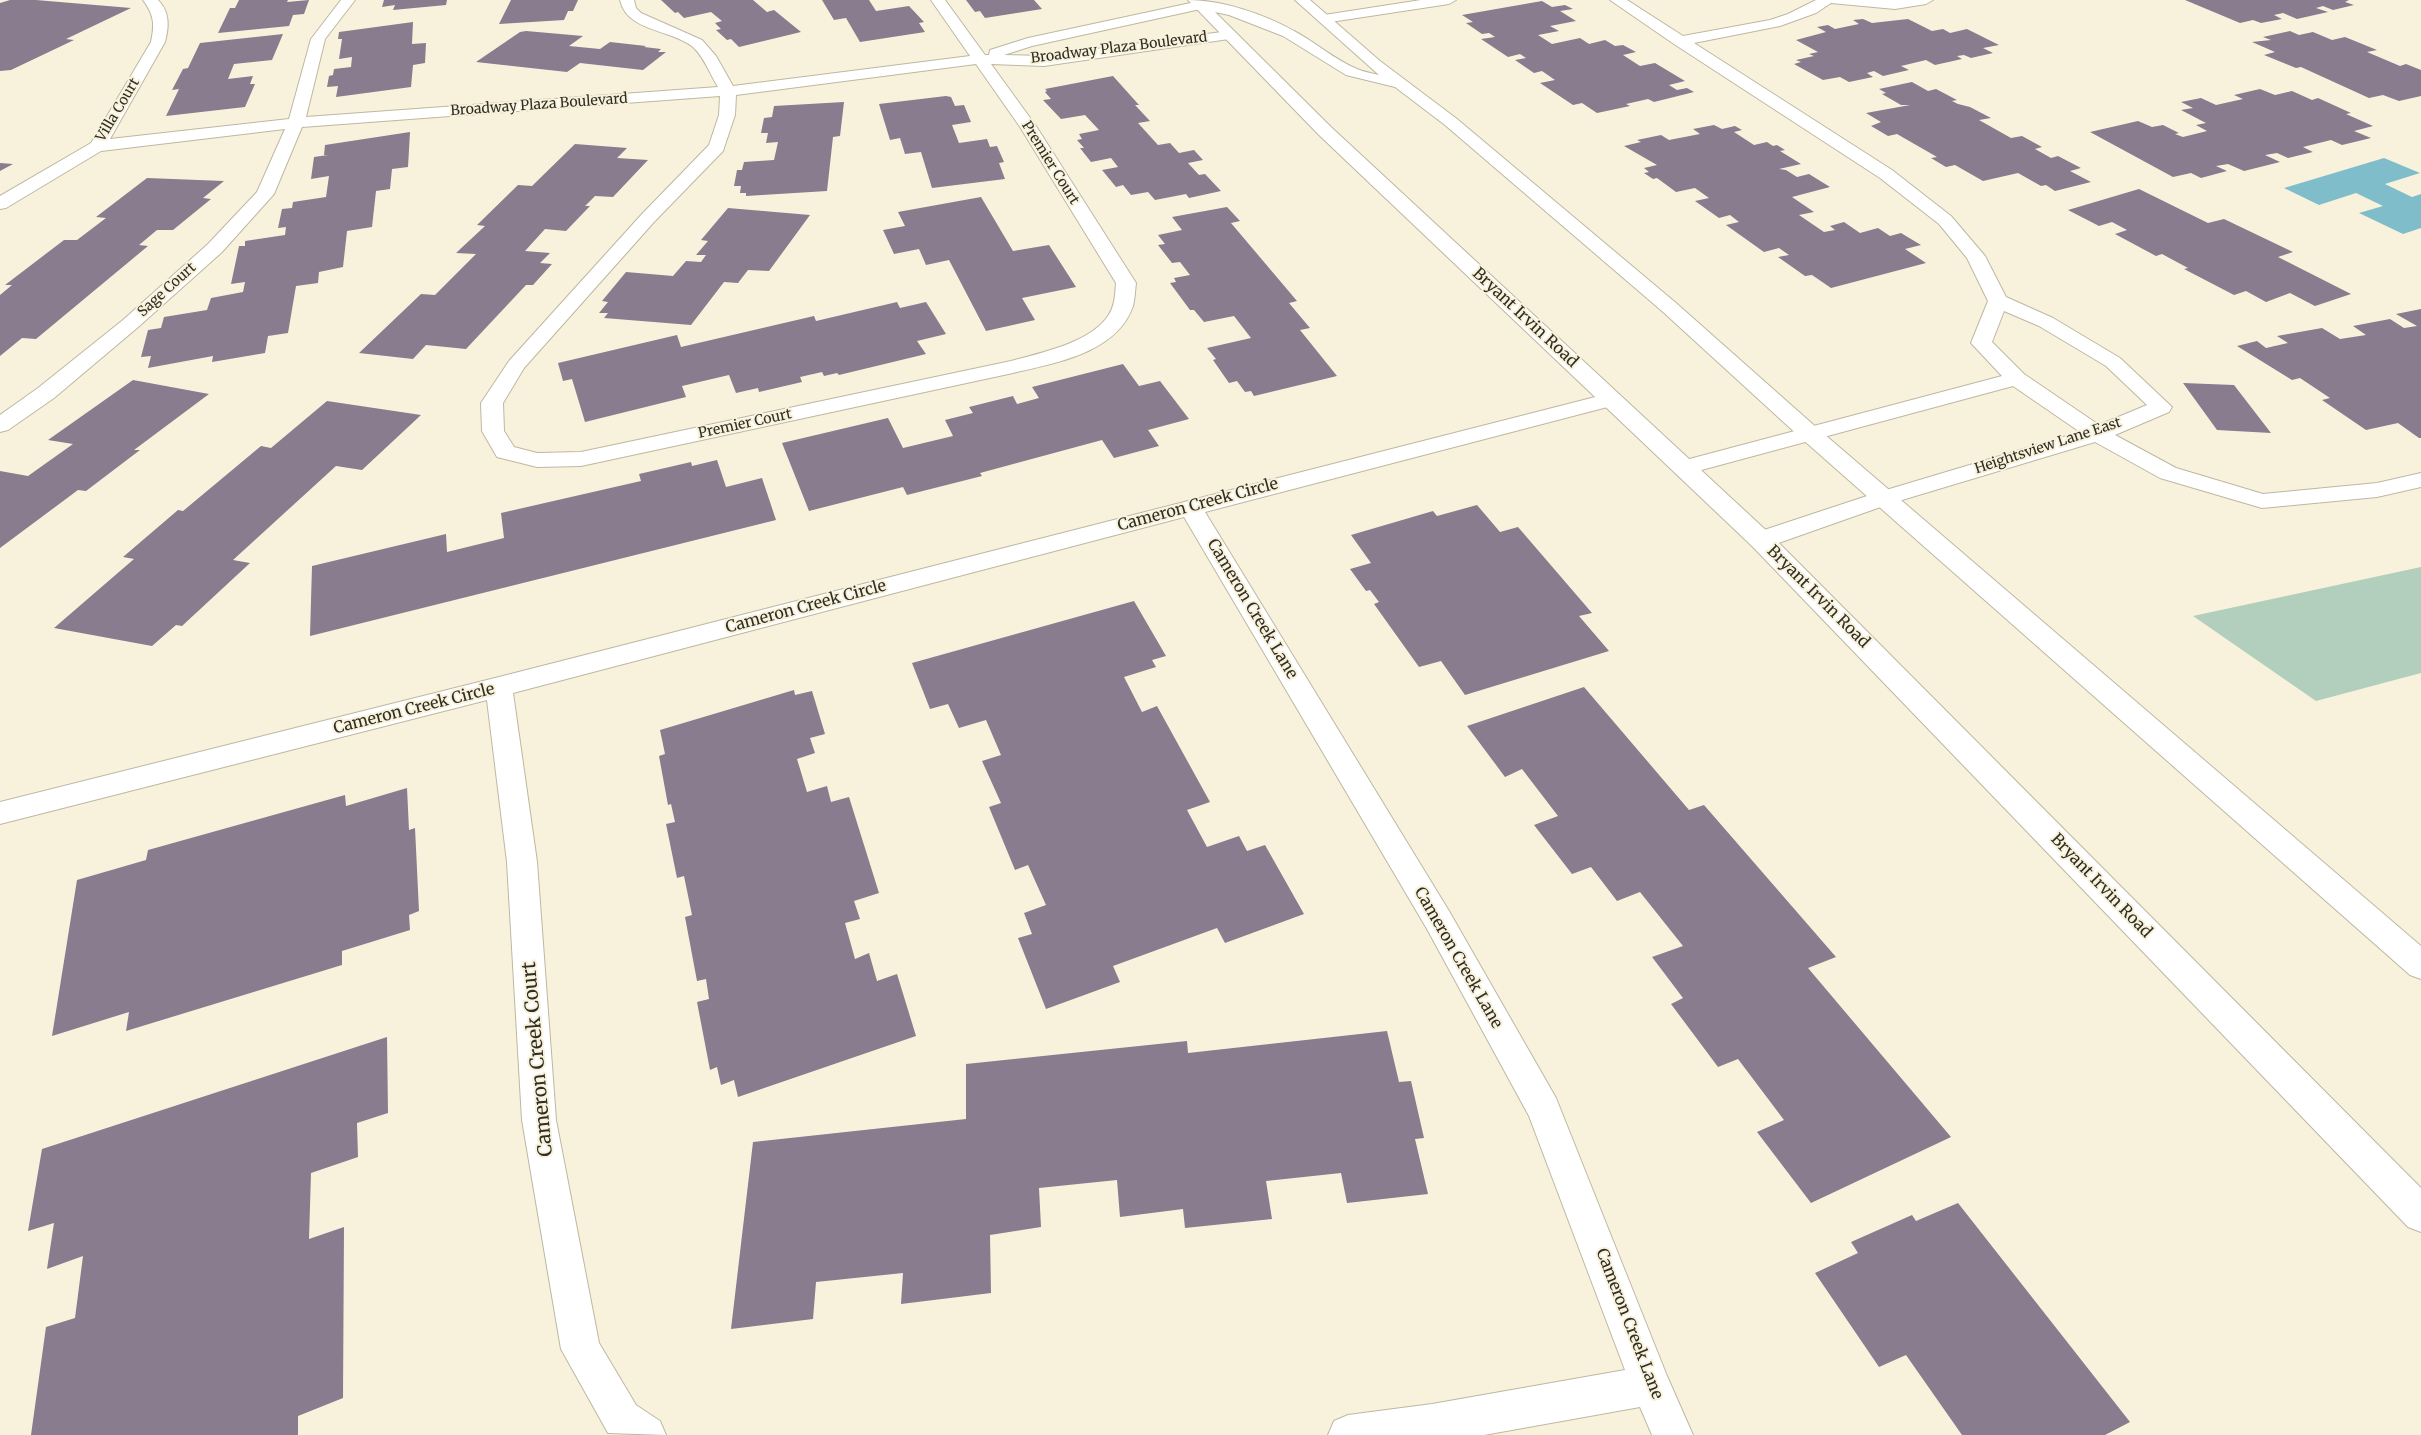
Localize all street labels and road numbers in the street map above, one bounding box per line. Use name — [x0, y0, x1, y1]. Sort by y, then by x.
street label: Broadway Plaza Boulevard — [1030, 29, 1208, 67]
street label: Villa Court — [93, 75, 143, 145]
street label: Broadway Plaza Boulevard — [450, 90, 628, 120]
street label: Premier Court — [1018, 118, 1082, 208]
street label: Sage Court — [134, 259, 200, 321]
street label: Bryant Irvin Road — [1468, 264, 1582, 372]
street label: Premier Court — [697, 406, 793, 442]
street label: Heightsview Lane East — [1973, 414, 2123, 478]
street label: Cameron Creek Circle — [1116, 474, 1280, 536]
street label: Cameron Creek Lane — [1203, 536, 1301, 682]
street label: Bryant Irvin Road — [1763, 542, 1873, 652]
street label: Cameron Creek Circle — [724, 576, 888, 638]
street label: Cameron Creek Circle — [332, 680, 496, 738]
street label: Bryant Irvin Road — [2047, 830, 2155, 942]
street label: Cameron Creek Lane — [1410, 884, 1506, 1032]
street label: Cameron Creek Court — [518, 961, 558, 1157]
street label: Cameron Creek Lane — [1591, 1246, 1667, 1402]

